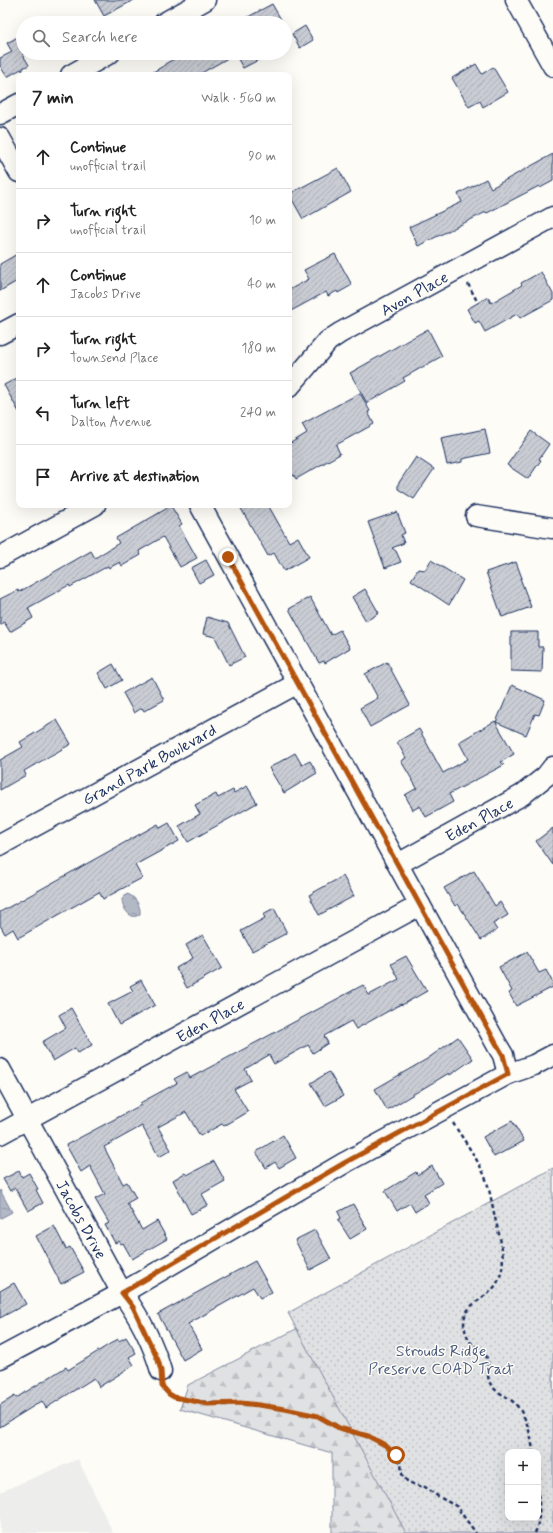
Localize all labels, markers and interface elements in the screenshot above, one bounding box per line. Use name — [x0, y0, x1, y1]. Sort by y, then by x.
search box — [16, 16, 292, 60]
icon: search — [30, 27, 52, 49]
text: Search here — [62, 28, 138, 48]
text: 7 min — [32, 87, 74, 109]
text: Walk · 560 m — [201, 90, 276, 107]
text: Continue — [70, 138, 126, 158]
icon: ahead — [32, 146, 54, 168]
text: 90 m — [248, 148, 276, 165]
text: unofficial trail — [70, 158, 146, 175]
text: Turn right — [70, 202, 137, 222]
icon: right — [32, 210, 54, 232]
text: 10 m — [249, 212, 276, 229]
text: unofficial trail — [70, 222, 146, 239]
text: Continue — [70, 266, 126, 286]
street label: Avon Place — [377, 267, 452, 322]
icon: ahead — [32, 274, 54, 296]
text: 40 m — [247, 276, 276, 293]
text: Jacobs Drive — [70, 286, 141, 303]
text: Turn right — [70, 330, 137, 350]
icon: right — [32, 338, 54, 360]
text: 180 m — [241, 340, 276, 357]
text: Townsend Place — [70, 350, 158, 367]
text: Turn left — [70, 394, 130, 414]
icon: left — [32, 402, 54, 424]
text: 240 m — [240, 404, 276, 421]
text: Dalton Avenue — [70, 414, 152, 431]
icon: arrive — [32, 466, 54, 488]
text: Arrive at destination — [70, 467, 199, 487]
route end — [219, 548, 237, 566]
street label: Grand Park Boulevard — [79, 720, 220, 811]
street label: Eden Place — [442, 793, 517, 848]
street label: Eden Place — [173, 994, 248, 1049]
street label: Jacobs Drive — [50, 1177, 111, 1263]
park label: Strouds Ridge Preserve COAD Tract — [368, 1341, 514, 1380]
route start — [387, 1446, 405, 1464]
map controls — [505, 1449, 541, 1521]
button: + — [505, 1449, 541, 1485]
button: − — [505, 1485, 541, 1521]

